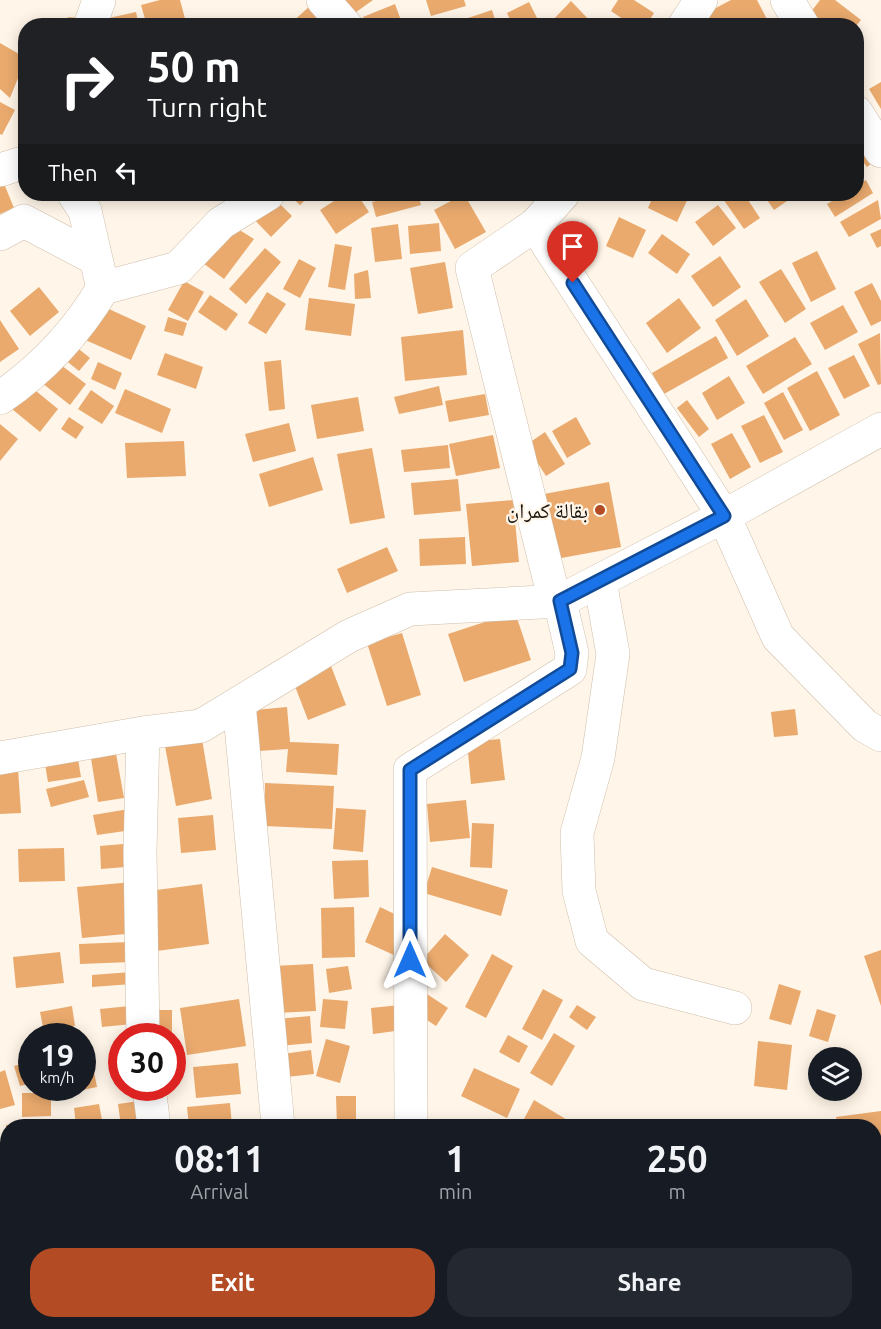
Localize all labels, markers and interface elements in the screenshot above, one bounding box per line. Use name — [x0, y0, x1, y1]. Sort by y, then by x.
icon: right — [48, 42, 126, 120]
text: 50 m — [147, 43, 241, 90]
text: Turn right — [147, 92, 267, 122]
icon: left — [110, 156, 143, 189]
text: Then — [48, 160, 98, 185]
pin — [547, 221, 598, 283]
icon: arrive — [556, 230, 589, 263]
place label: بقالة كمران — [507, 498, 588, 523]
marker: بقالة كمران — [593, 503, 607, 517]
position arrow — [378, 928, 442, 992]
speed limit sign: 30 — [108, 1023, 186, 1101]
text: 19 — [40, 1038, 74, 1072]
map controls — [808, 1047, 862, 1101]
button: layers — [808, 1047, 862, 1101]
text: km/h — [40, 1069, 74, 1086]
text: 08:11 — [174, 1138, 264, 1179]
text: 1 — [445, 1138, 466, 1179]
text: 250 — [647, 1138, 708, 1179]
text: Arrival — [190, 1180, 249, 1203]
text: min — [439, 1180, 472, 1203]
text: m — [669, 1180, 686, 1203]
button: Exit — [30, 1248, 435, 1317]
button: Share — [447, 1248, 852, 1317]

